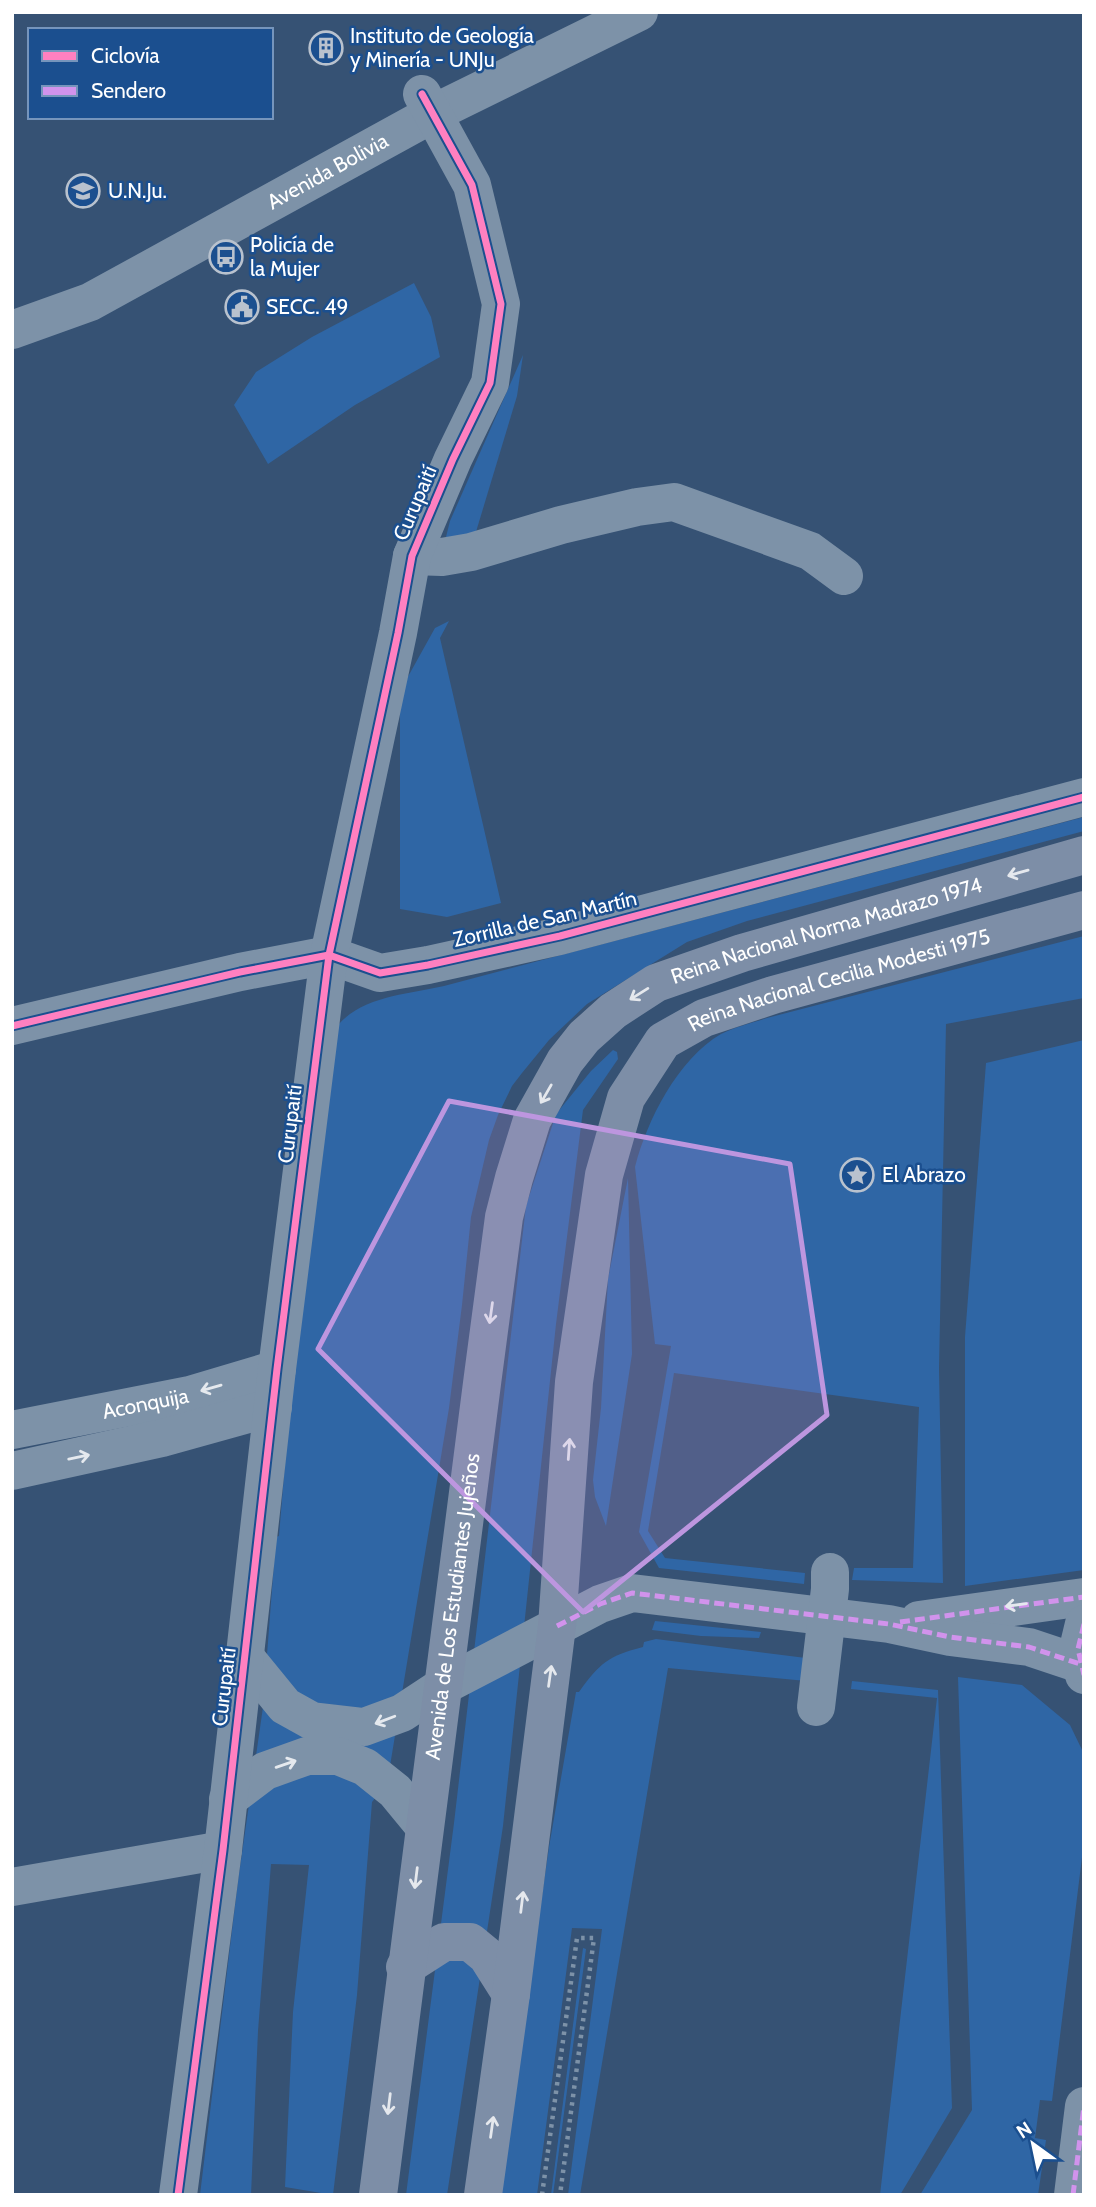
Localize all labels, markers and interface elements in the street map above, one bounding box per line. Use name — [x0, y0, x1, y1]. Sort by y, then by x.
place label: Instituto de Geología y Minería - UNJu — [350, 23, 534, 72]
legend — [28, 28, 273, 119]
building icon: Instituto de Geología y Minería - UNJu — [307, 29, 345, 67]
text: Ciclovía — [91, 43, 160, 68]
text: Sendero — [91, 78, 166, 103]
street label: Avenida Bolivia — [263, 128, 392, 214]
school or university icon: U.N.Ju. — [64, 172, 102, 210]
place label: U.N.Ju. — [108, 178, 167, 203]
place label: Policía de la Mujer — [250, 232, 334, 282]
bus stop icon: Policía de la Mujer — [207, 238, 245, 276]
public building icon: SECC. 49 — [223, 288, 261, 326]
place label: SECC. 49 — [266, 294, 348, 319]
street label: Curupaití — [388, 461, 442, 544]
one-way arrow — [1007, 867, 1030, 880]
street label: Reina Nacional Norma Madrazo 1974 — [667, 872, 985, 989]
street label: Zorrilla de San Martín — [451, 885, 639, 952]
street label: Reina Nacional Cecilia Modesti 1975 — [683, 923, 993, 1037]
one-way arrow — [629, 988, 649, 1002]
street label: Curupaití — [272, 1083, 307, 1165]
one-way arrow — [539, 1083, 553, 1103]
place icon: El Abrazo — [838, 1156, 876, 1194]
place label: El Abrazo — [882, 1162, 966, 1187]
one-way arrow — [485, 1301, 498, 1324]
street label: Aconquija — [100, 1383, 191, 1424]
one-way arrow — [201, 1383, 223, 1396]
one-way arrow — [563, 1438, 576, 1461]
one-way arrow — [67, 1449, 90, 1463]
street label: Avenida de Los Estudiantes Jujeños — [420, 1452, 485, 1761]
one-way arrow — [1005, 1599, 1028, 1612]
street label: Curupaití — [206, 1646, 241, 1728]
one-way arrow — [544, 1665, 557, 1688]
one-way arrow — [374, 1714, 396, 1727]
one-way arrow — [275, 1757, 297, 1769]
one-way arrow — [410, 1867, 423, 1889]
one-way arrow — [516, 1891, 529, 1913]
one-way arrow — [382, 2092, 395, 2115]
north arrow — [998, 2109, 1068, 2179]
one-way arrow — [486, 2116, 499, 2139]
text: N — [1012, 2117, 1036, 2143]

